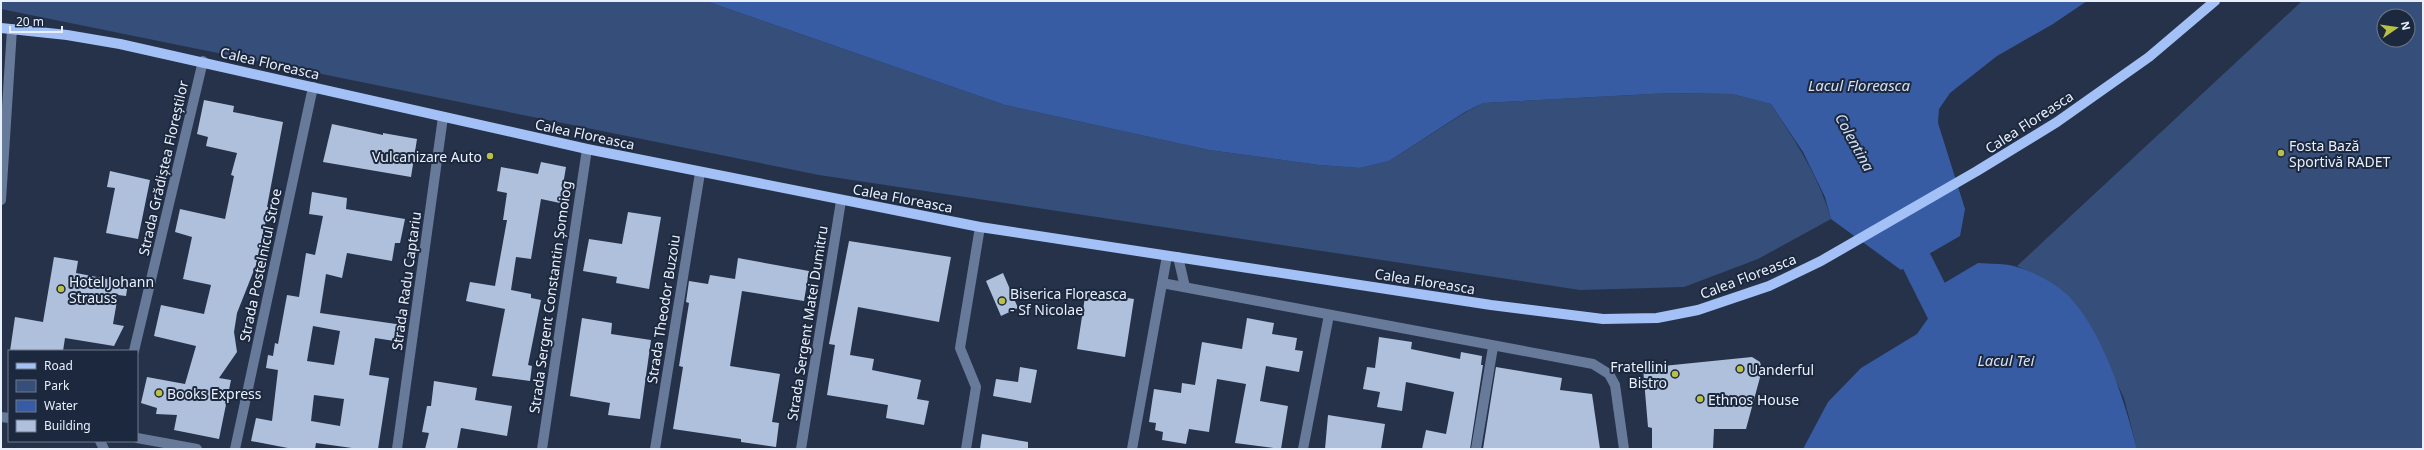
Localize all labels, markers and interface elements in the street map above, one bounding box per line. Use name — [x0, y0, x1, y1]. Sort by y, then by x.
scale bar — [10, 8, 62, 34]
north arrow — [2376, 8, 2416, 48]
text: 20 m — [16, 13, 44, 30]
text: N — [2398, 20, 2415, 32]
street label: Calea Floreasca — [218, 42, 322, 84]
water label: Lacul Floreasca — [1808, 75, 1910, 95]
street label: Strada Grădiștea Floreștilor — [134, 78, 192, 257]
street label: Calea Floreasca — [1981, 86, 2077, 158]
water label: Colentina — [1831, 109, 1879, 175]
street label: Calea Floreasca — [533, 114, 637, 154]
place label: Fosta Bază Sportivă RADET — [2289, 136, 2390, 171]
place label: Vulcanizare Auto — [372, 147, 482, 166]
marker: Fosta Bază Sportivă RADET — [2276, 148, 2286, 158]
marker: Vulcanizare Auto — [485, 151, 495, 161]
street label: Strada Sergent Constantin Șomoiog — [524, 179, 576, 415]
street label: Calea Floreasca — [851, 179, 955, 217]
street label: Strada Postelnicul Stroe — [235, 187, 286, 343]
street label: Strada Radu Captariu — [387, 210, 425, 352]
street label: Strada Sergent Matei Dumitru — [782, 224, 832, 422]
street label: Strada Theodor Buzoiu — [642, 233, 684, 385]
street label: Calea Floreasca — [1697, 249, 1799, 303]
street label: Calea Floreasca — [1373, 264, 1477, 298]
place label: Hotel Johann Strauss — [69, 272, 154, 307]
marker: Hotel Johann Strauss — [56, 284, 66, 294]
place label: Biserica Floreasca - Sf Nicolae — [1010, 284, 1127, 319]
marker: Biserica Floreasca - Sf Nicolae — [997, 296, 1007, 306]
legend — [8, 350, 138, 442]
water label: Lacul Tei — [1978, 350, 2036, 370]
text: Road — [44, 357, 73, 374]
place label: Fratellini Bistro — [1610, 357, 1667, 392]
place label: Uanderful — [1748, 360, 1814, 379]
marker: Uanderful — [1735, 364, 1745, 374]
marker: Fratellini Bistro — [1670, 369, 1680, 379]
text: Park — [44, 377, 70, 394]
place label: Books Express — [167, 384, 262, 403]
marker: Books Express — [154, 388, 164, 398]
place label: Ethnos House — [1708, 390, 1799, 409]
marker: Ethnos House — [1695, 394, 1705, 404]
text: Water — [44, 397, 78, 414]
text: Building — [44, 417, 91, 434]

